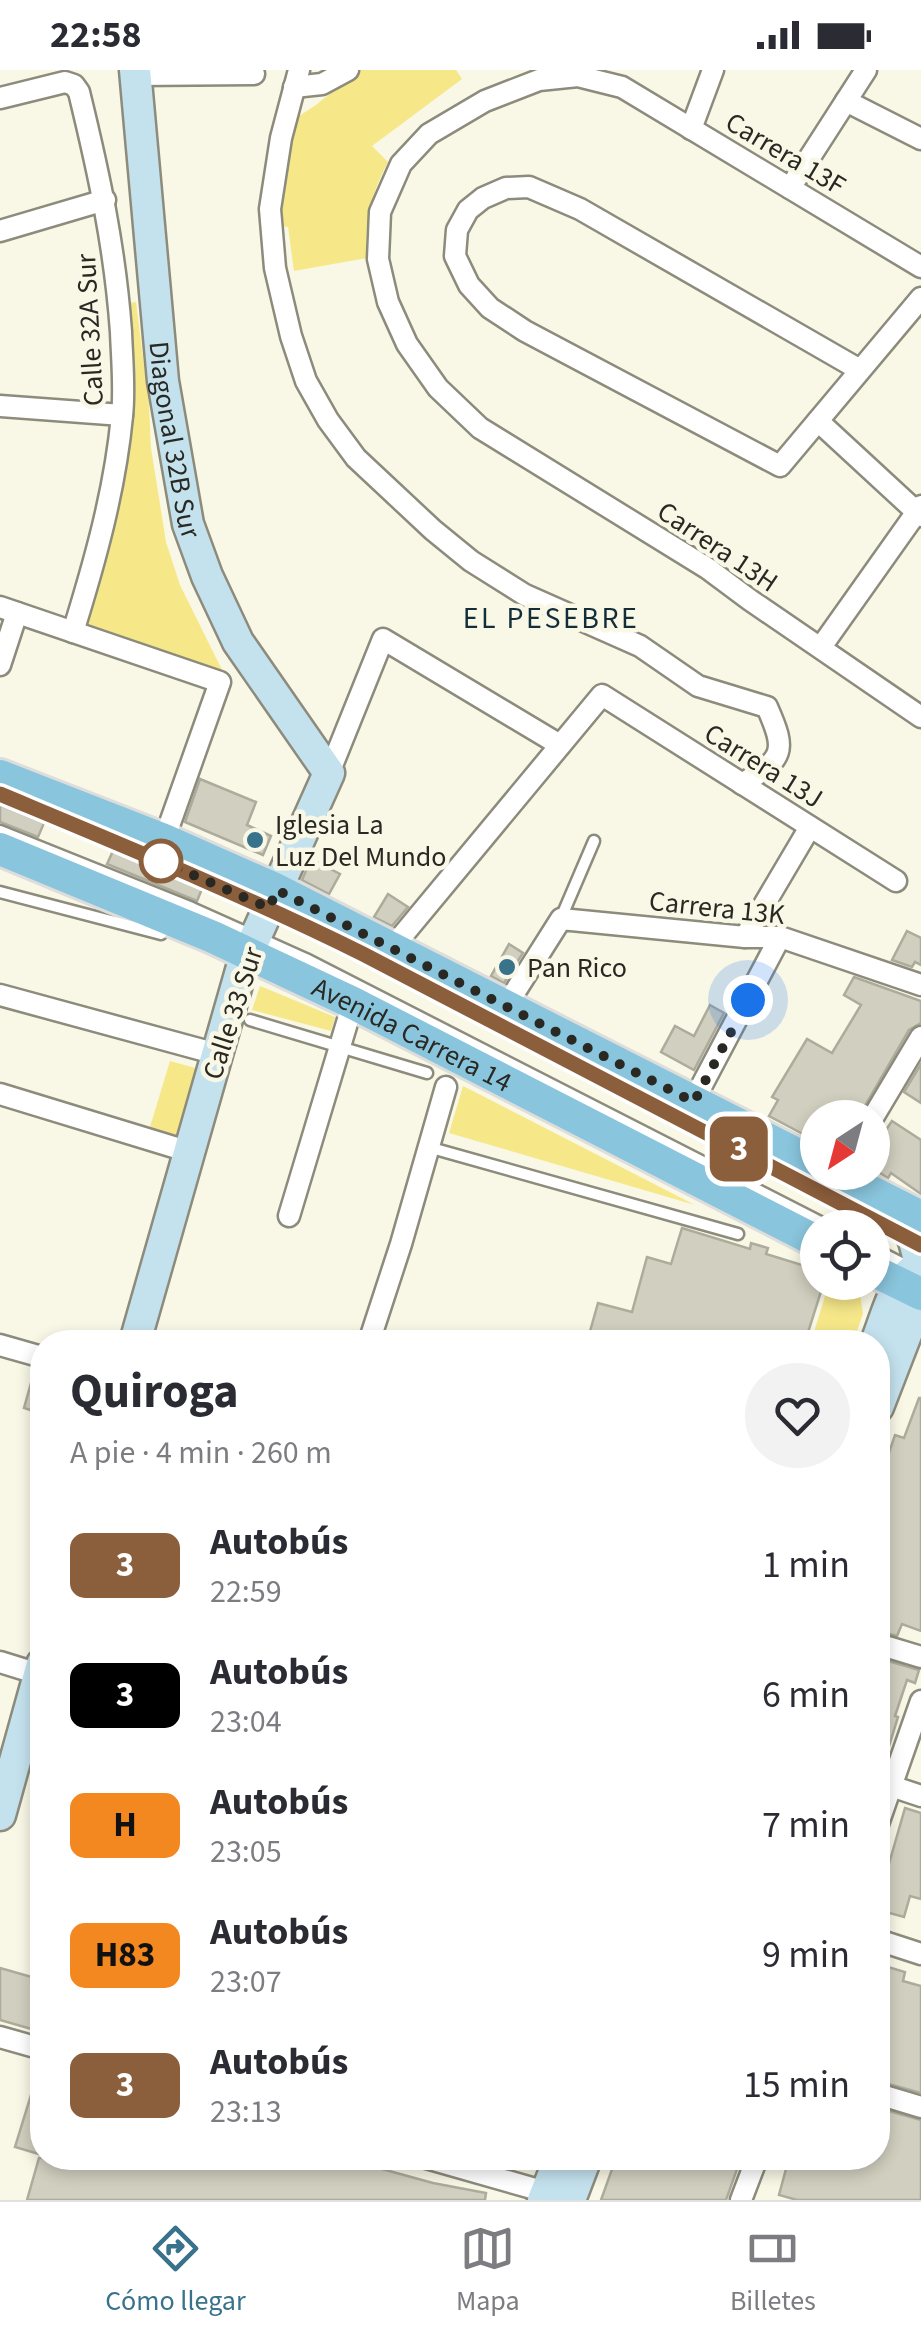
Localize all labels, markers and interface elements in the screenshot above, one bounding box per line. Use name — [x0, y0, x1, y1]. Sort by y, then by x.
text: 22:58 — [50, 8, 142, 62]
street label: Carrera 13F — [718, 102, 853, 205]
street label: Calle 32A Sur — [66, 253, 114, 407]
street label: Diagonal 32B Sur — [139, 340, 211, 545]
street label: Carrera 13H — [649, 492, 786, 602]
district label: EL PESEBRE — [463, 597, 639, 640]
street label: Carrera 13J — [696, 714, 831, 818]
place label: Iglesia La Luz Del Mundo — [275, 805, 447, 877]
marker: Iglesia La Luz Del Mundo — [244, 829, 266, 851]
unlabelled marker — [140, 840, 182, 882]
street label: Carrera 13K — [647, 881, 787, 935]
street label: Calle 33 Sur — [193, 942, 273, 1085]
place label: Pan Rico — [527, 948, 627, 988]
marker: Pan Rico — [496, 956, 518, 978]
street label: Avenida Carrera 14 — [305, 968, 519, 1102]
your location — [723, 975, 773, 1025]
north arrow — [800, 1100, 890, 1190]
map controls — [800, 1100, 890, 1300]
line badge: 3 — [706, 1116, 772, 1182]
text: 3 — [730, 1124, 748, 1174]
button: locate — [800, 1210, 890, 1300]
text: Quiroga — [70, 1358, 239, 1426]
button: heart — [745, 1363, 850, 1468]
text: A pie · 4 min · 260 m — [70, 1430, 332, 1476]
text: Autobús — [210, 1515, 348, 1569]
text: 1 min — [762, 1538, 850, 1592]
text: 3 — [116, 1540, 134, 1590]
text: 22:59 — [210, 1569, 282, 1615]
text: Autobús — [210, 1645, 348, 1699]
text: 6 min — [762, 1668, 850, 1722]
text: 3 — [116, 1670, 134, 1720]
text: 23:04 — [210, 1699, 282, 1745]
text: Autobús — [210, 1775, 348, 1829]
text: 7 min — [762, 1798, 850, 1852]
text: H — [113, 1800, 137, 1850]
text: 23:05 — [210, 1829, 282, 1875]
text: Autobús — [210, 1905, 348, 1959]
text: 9 min — [762, 1928, 850, 1982]
text: H83 — [95, 1930, 155, 1980]
text: 23:07 — [210, 1959, 282, 2005]
text: Autobús — [210, 2035, 348, 2089]
text: 15 min — [743, 2058, 850, 2112]
text: 3 — [116, 2060, 134, 2110]
text: 23:13 — [210, 2089, 282, 2135]
tab: Cómo llegar — [105, 2221, 246, 2321]
tab: Mapa — [456, 2221, 520, 2321]
tab: Billetes — [730, 2221, 816, 2321]

